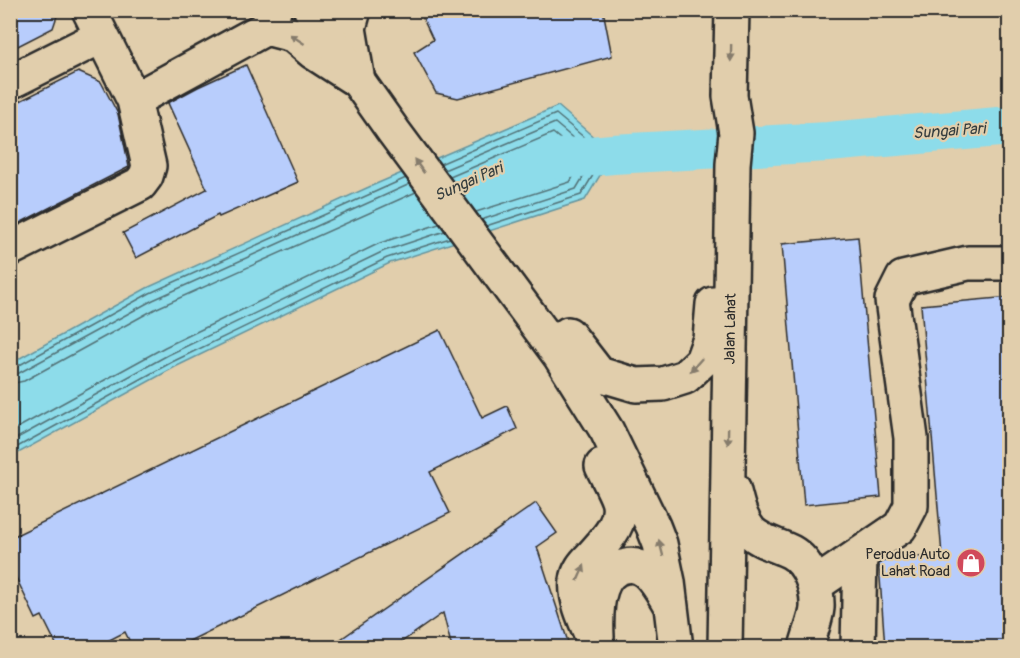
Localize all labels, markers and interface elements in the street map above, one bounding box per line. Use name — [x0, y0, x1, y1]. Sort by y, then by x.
one-way arrow — [288, 33, 305, 44]
one-way arrow — [727, 44, 736, 63]
water label: Sungai Pari — [912, 118, 988, 143]
water label: Sungai Pari — [431, 157, 508, 206]
one-way arrow — [413, 158, 425, 174]
street label: Jalan Lahat — [720, 292, 741, 365]
one-way arrow — [689, 358, 703, 373]
one-way arrow — [723, 426, 733, 445]
one-way arrow — [655, 539, 665, 557]
place label: Perodua Auto Lahat Road — [865, 545, 950, 581]
shop icon: Perodua Auto Lahat Road — [955, 547, 987, 579]
one-way arrow — [575, 564, 585, 582]

